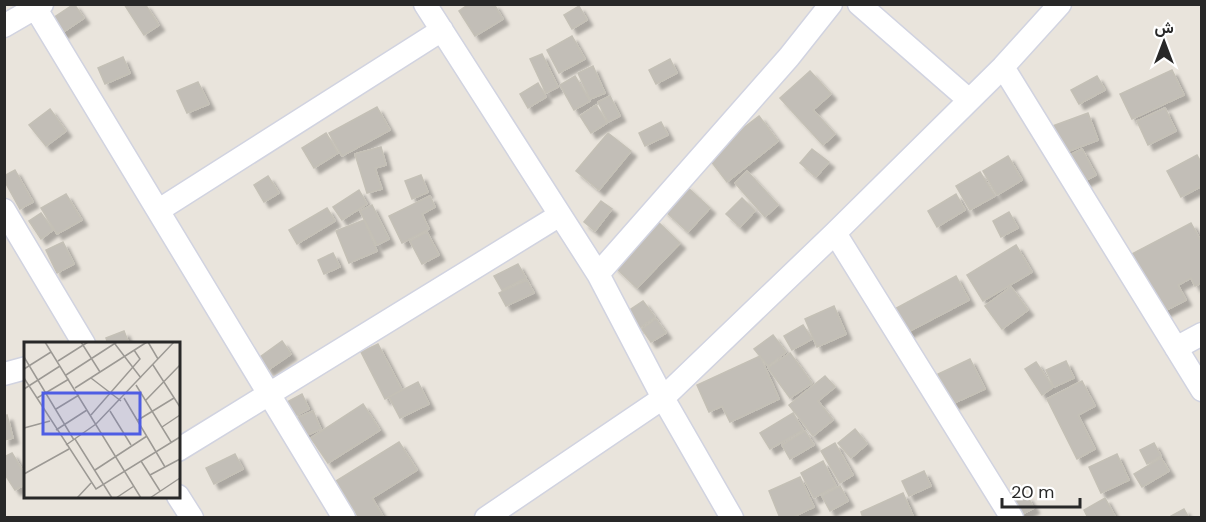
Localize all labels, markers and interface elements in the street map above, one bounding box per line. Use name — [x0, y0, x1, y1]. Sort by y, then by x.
north arrow — [1134, 12, 1194, 72]
text: ش — [1154, 17, 1174, 38]
inset map — [24, 342, 180, 498]
scale bar — [1002, 471, 1080, 509]
text: 20 m — [1011, 480, 1054, 504]

